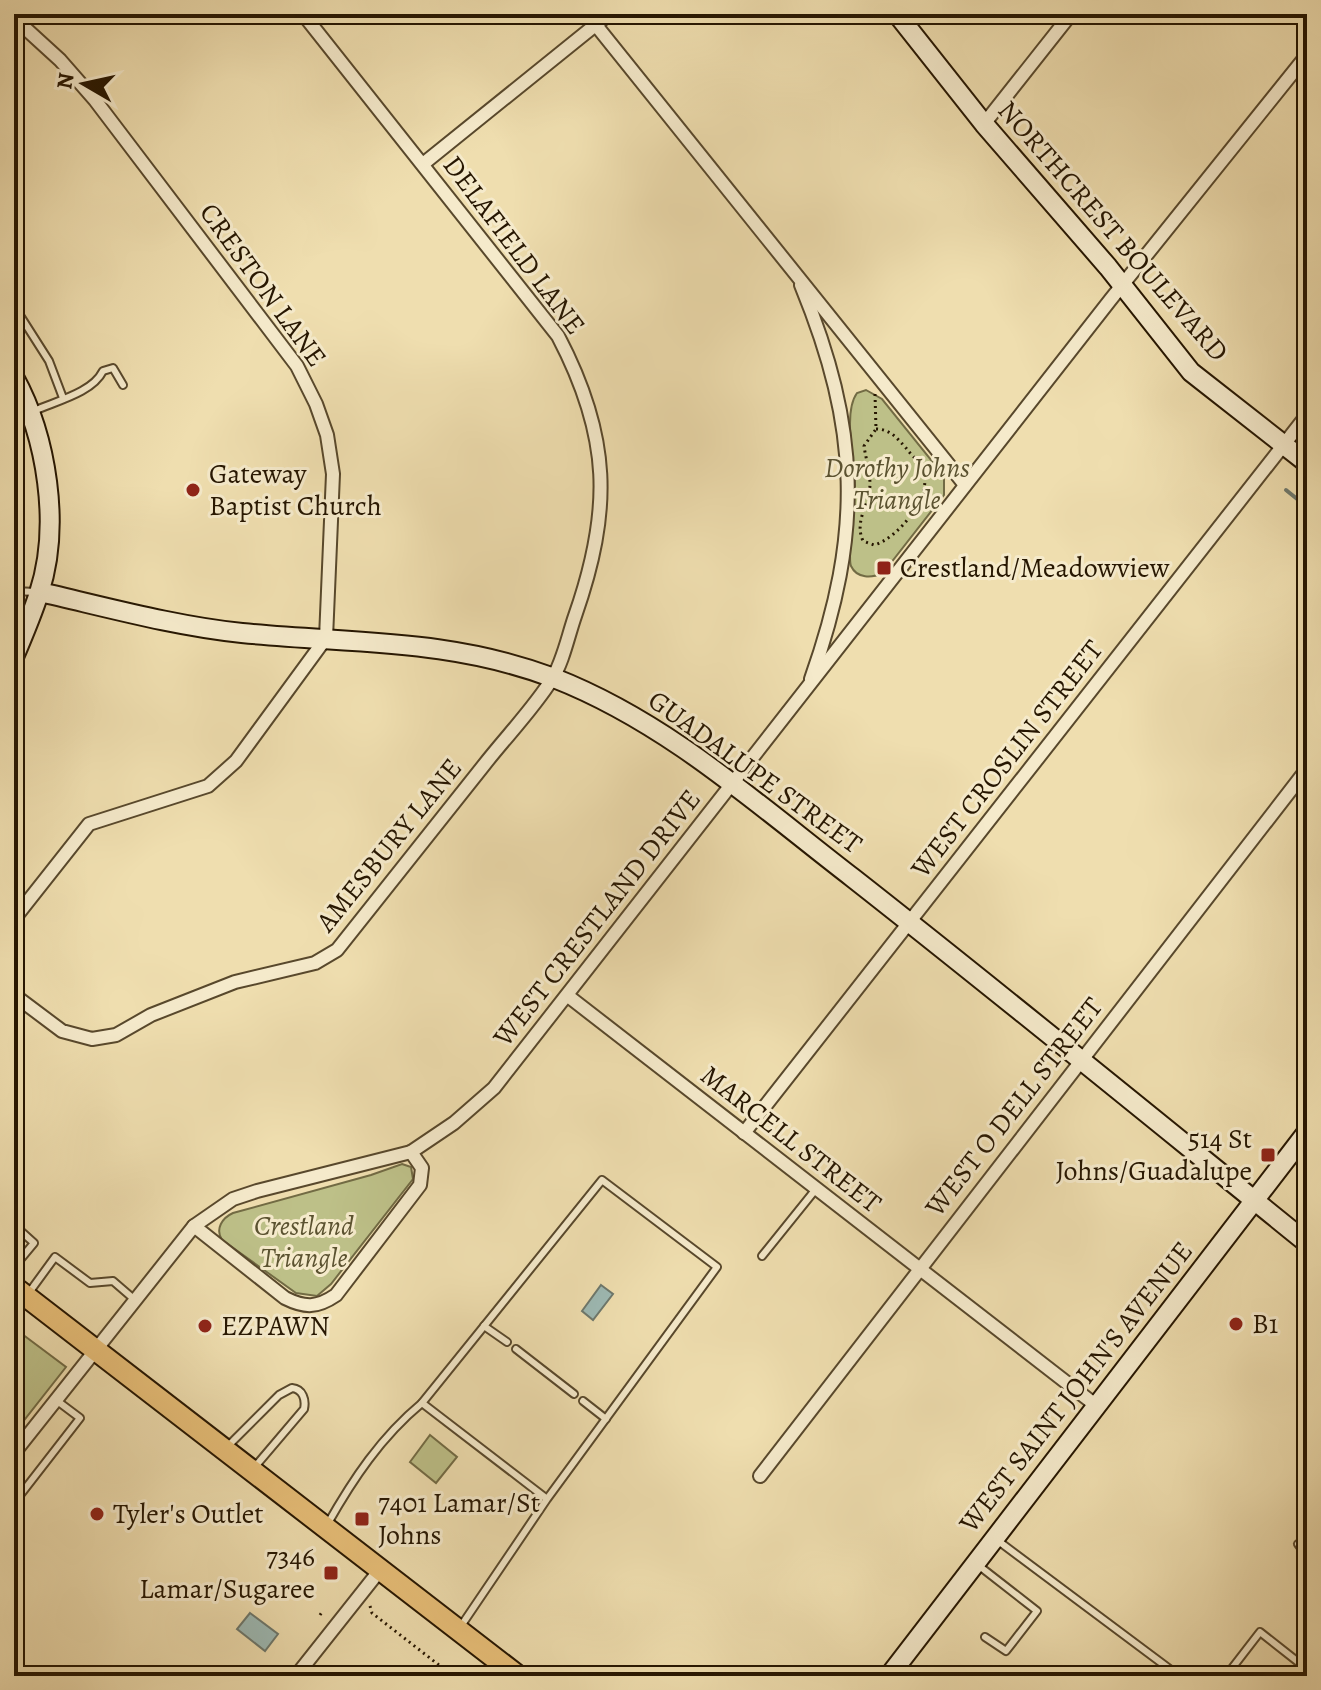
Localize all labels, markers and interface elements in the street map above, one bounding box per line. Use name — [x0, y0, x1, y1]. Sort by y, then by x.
north arrow — [44, 44, 124, 124]
text: N — [49, 71, 81, 91]
street label: NORTHCREST BOULEVARD — [989, 92, 1237, 370]
street label: DELAFIELD LANE — [434, 148, 594, 342]
street label: CRESTON LANE — [191, 195, 335, 375]
park label: Dorothy Johns Triangle — [824, 449, 970, 519]
place label: Gateway Baptist Church — [209, 455, 382, 525]
marker: Gateway Baptist Church — [184, 481, 202, 499]
place label: Crestland/Meadowview — [900, 549, 1170, 587]
marker: Crestland/Meadowview — [875, 559, 893, 577]
street label: WEST CROSLIN STREET — [902, 632, 1112, 887]
street label: GUADALUPE STREET — [640, 681, 870, 863]
street label: AMESBURY LANE — [307, 750, 471, 940]
street label: WEST CRESTLAND DRIVE — [484, 781, 709, 1055]
street label: WEST O DELL STREET — [916, 990, 1112, 1225]
street label: MARCELL STREET — [693, 1056, 889, 1222]
place label: 514 St Johns/Guadalupe — [1056, 1120, 1252, 1190]
marker: 514 St Johns/Guadalupe — [1259, 1146, 1277, 1164]
park label: Crestland Triangle — [254, 1207, 354, 1277]
street label: WEST SAINT JOHN'S AVENUE — [950, 1234, 1202, 1541]
place label: B1 — [1252, 1305, 1278, 1343]
place label: EZPAWN — [221, 1307, 330, 1345]
marker: B1 — [1227, 1315, 1245, 1333]
marker: EZPAWN — [196, 1317, 214, 1335]
place label: 7401 Lamar/St Johns — [378, 1484, 540, 1554]
place label: Tyler's Outlet — [113, 1495, 264, 1533]
marker: Tyler's Outlet — [88, 1505, 106, 1523]
marker: 7401 Lamar/St Johns — [353, 1510, 371, 1528]
place label: 7346 Lamar/Sugaree — [139, 1538, 315, 1608]
marker: 7346 Lamar/Sugaree — [322, 1564, 340, 1582]

